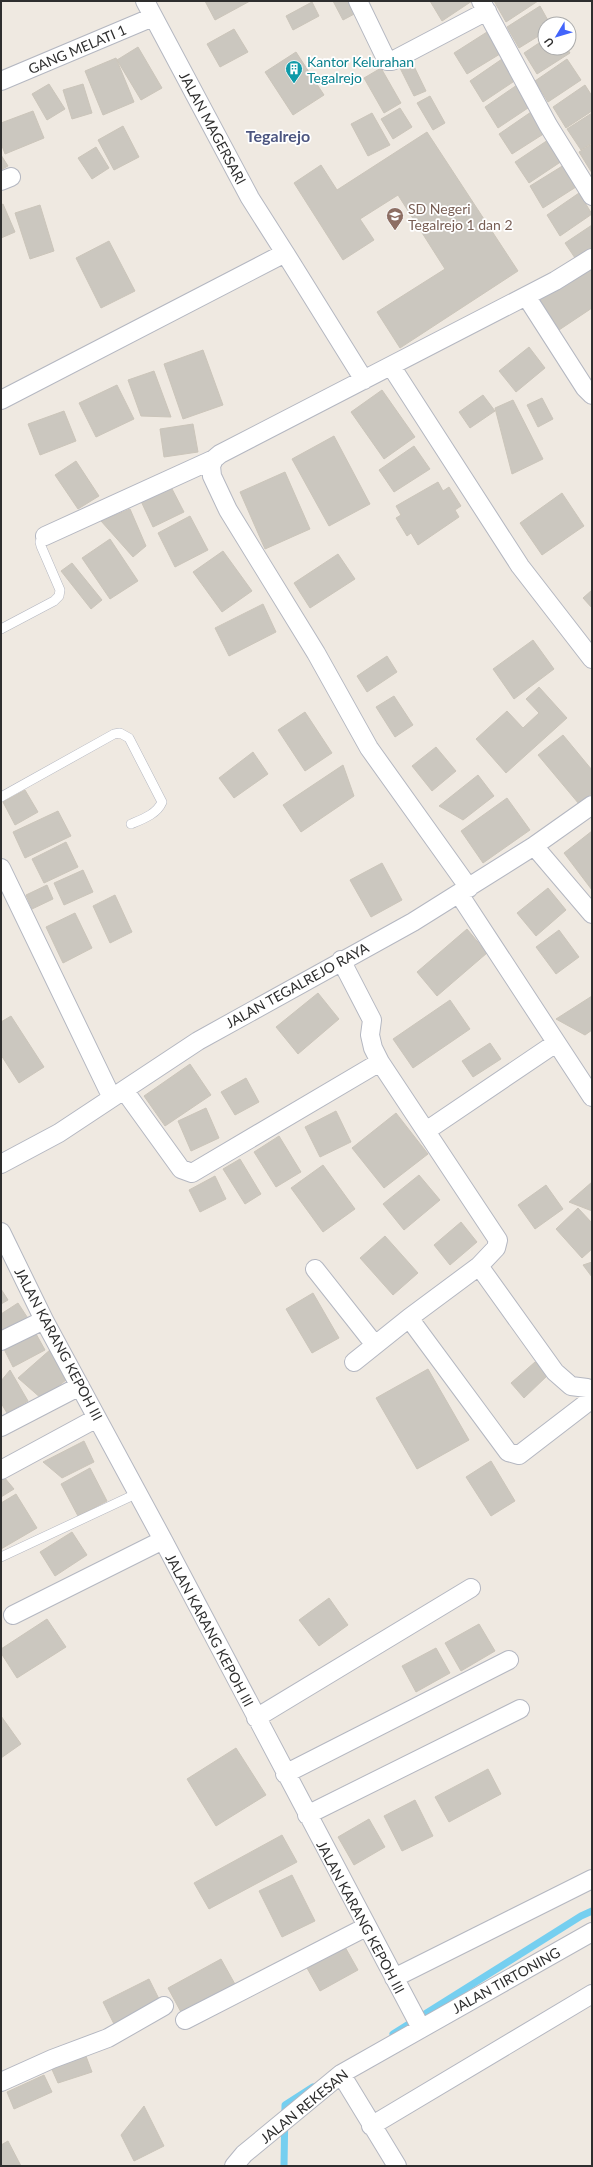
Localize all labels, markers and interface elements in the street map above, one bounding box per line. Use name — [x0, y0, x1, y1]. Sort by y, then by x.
north arrow — [537, 16, 577, 56]
street label: GANG MELATI 1 — [25, 21, 129, 77]
text: U — [541, 35, 556, 50]
place label: Kantor Kelurahan Tegalrejo — [307, 53, 414, 86]
building icon: Kantor Kelurahan Tegalrejo — [284, 59, 304, 84]
street label: JALAN MAGERSARI — [176, 69, 250, 187]
district label: Tegalrejo — [246, 126, 310, 145]
place label: SD Negeri Tegalrejo 1 dan 2 — [408, 200, 513, 233]
school or university icon: SD Negeri Tegalrejo 1 dan 2 — [385, 206, 405, 231]
street label: JALAN TEGALREJO RAYA — [223, 938, 372, 1031]
street label: JALAN KARANG KEPOH III — [11, 1265, 107, 1423]
street label: JALAN KARANG KEPOH III — [162, 1551, 258, 1709]
street label: JALAN KARANG KEPOH III — [313, 1838, 409, 1996]
street label: JALAN TIRTONING — [449, 1943, 563, 2017]
street label: JALAN REKESAN — [257, 2065, 351, 2147]

